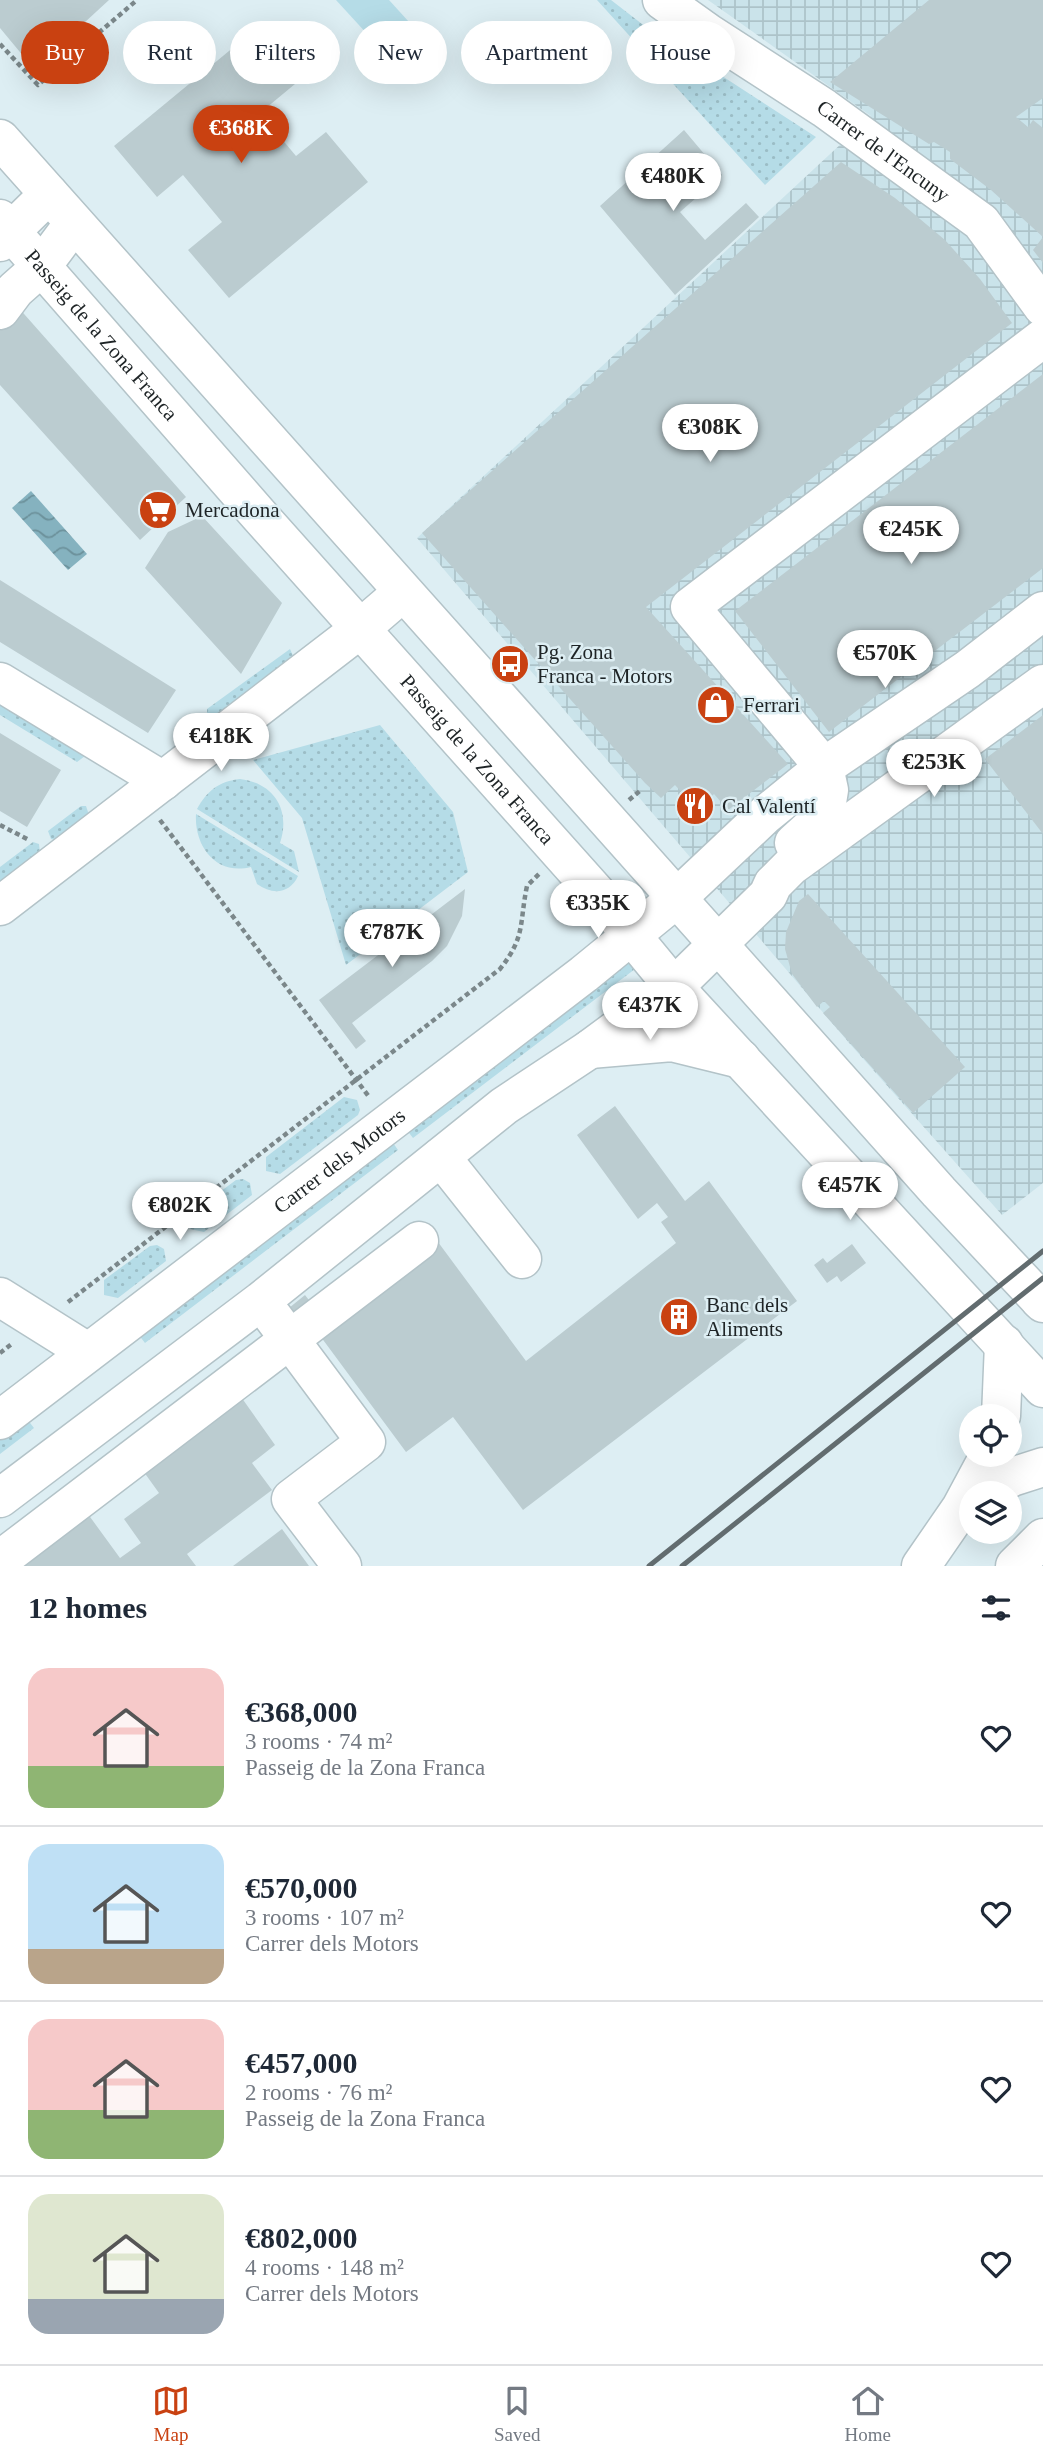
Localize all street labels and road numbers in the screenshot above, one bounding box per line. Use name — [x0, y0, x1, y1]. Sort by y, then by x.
street label: Carrer de l'Encuny — [812, 95, 955, 207]
street label: Passeig de la Zona Franca — [20, 244, 183, 426]
street label: Passeig de la Zona Franca — [395, 670, 560, 850]
street label: Carrer dels Motors — [269, 1103, 410, 1219]

